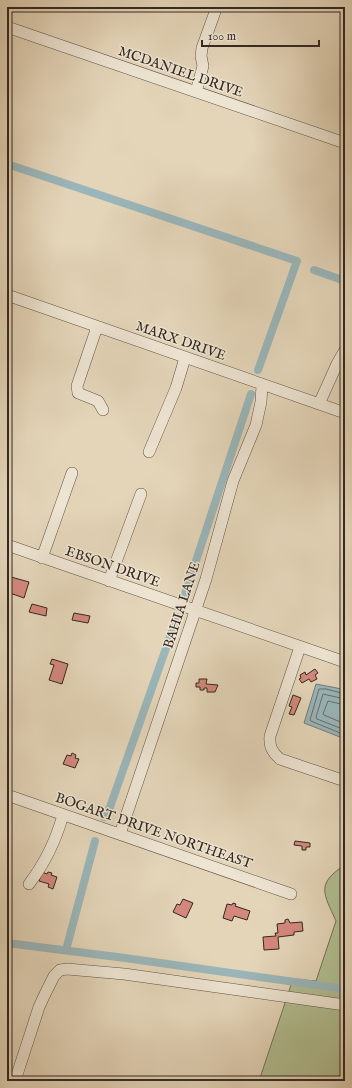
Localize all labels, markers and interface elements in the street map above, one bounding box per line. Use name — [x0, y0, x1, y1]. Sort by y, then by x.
scale bar — [202, 22, 319, 48]
text: 100 m — [208, 29, 236, 44]
street label: MCDANIEL DRIVE — [116, 42, 246, 102]
street label: MARX DRIVE — [133, 317, 228, 365]
street label: EBSON DRIVE — [63, 542, 163, 592]
street label: BAHIA LANE — [159, 559, 205, 651]
street label: BOGART DRIVE NORTHEAST — [53, 789, 255, 873]

